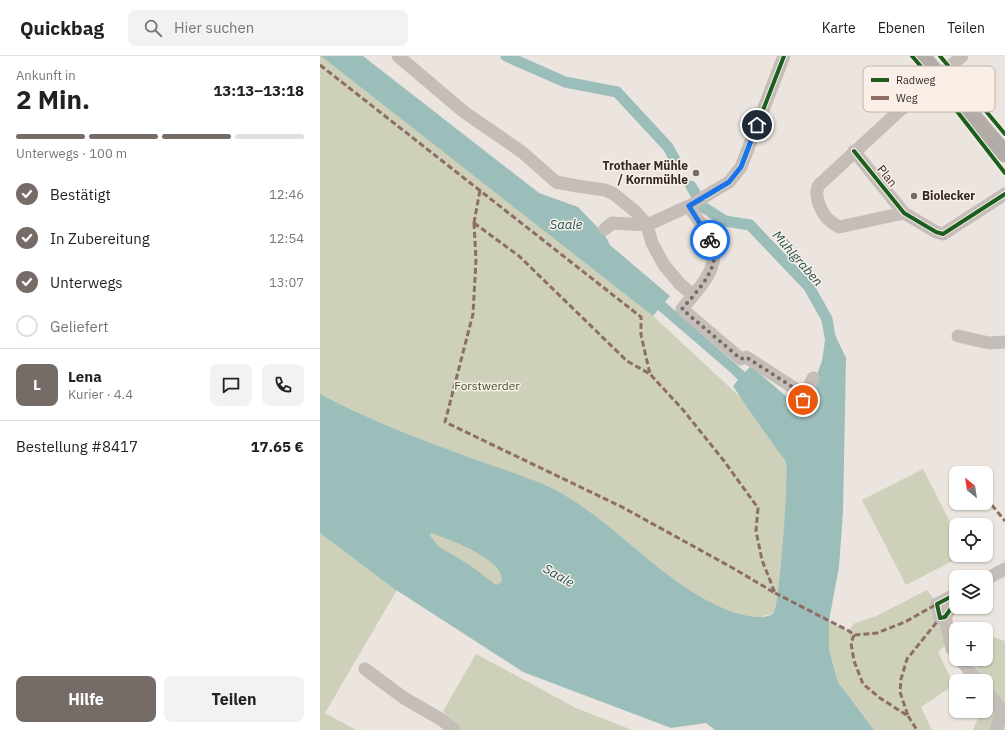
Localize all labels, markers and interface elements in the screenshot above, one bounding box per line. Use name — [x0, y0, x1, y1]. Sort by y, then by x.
search box — [128, 10, 408, 46]
text: Quickbag — [20, 16, 104, 40]
icon: search — [142, 17, 164, 39]
text: Hier suchen — [174, 18, 254, 37]
text: Karte — [822, 19, 856, 37]
text: Ebenen — [878, 19, 925, 37]
text: Teilen — [947, 19, 985, 37]
legend — [863, 66, 995, 112]
text: Ankunft in — [16, 67, 76, 84]
text: Radweg — [896, 73, 936, 87]
text: 13:13–13:18 — [213, 81, 304, 100]
text: 2 Min. — [16, 82, 90, 116]
text: Weg — [896, 91, 918, 105]
pin — [740, 108, 774, 142]
icon: home — [746, 114, 768, 136]
text: Unterwegs · 100 m — [16, 145, 127, 162]
place label: Trothaer Mühle / Kornmühle — [603, 158, 688, 187]
street label: Plan — [874, 162, 901, 190]
marker: Trothaer Mühle / Kornmühle — [691, 168, 701, 178]
icon: check — [16, 183, 38, 205]
text: Bestätigt — [50, 185, 111, 204]
text: 12:46 — [269, 186, 304, 203]
place label: Biolecker — [922, 188, 975, 203]
marker: Biolecker — [909, 191, 919, 201]
water label: Saale — [550, 216, 583, 233]
courier — [690, 220, 730, 260]
icon: check — [16, 227, 38, 249]
water label: Mühlgraben — [769, 227, 827, 290]
text: In Zubereitung — [50, 229, 150, 248]
icon: bike — [699, 229, 721, 251]
text: 12:54 — [269, 230, 304, 247]
icon: check — [16, 271, 38, 293]
text: Unterwegs — [50, 273, 123, 292]
text: 13:07 — [269, 274, 304, 291]
text: Geliefert — [50, 317, 109, 336]
button: chat — [210, 364, 252, 406]
button: phone — [262, 364, 304, 406]
text: Lena — [68, 367, 102, 386]
text: L — [33, 375, 41, 394]
park label: Forstwerder — [454, 378, 520, 393]
pin — [786, 383, 820, 417]
text: Kurier · 4.4 — [68, 386, 133, 403]
icon: bag — [792, 389, 814, 411]
text: Bestellung #8417 — [16, 437, 138, 456]
text: 17.65 € — [250, 437, 304, 456]
north arrow — [949, 466, 993, 510]
map controls — [949, 466, 993, 718]
button: locate — [949, 518, 993, 562]
water label: Saale — [540, 560, 577, 591]
button: layers — [949, 570, 993, 614]
button: + — [949, 622, 993, 666]
button: − — [949, 674, 993, 718]
button: Hilfe — [16, 676, 156, 722]
button: Teilen — [164, 676, 304, 722]

